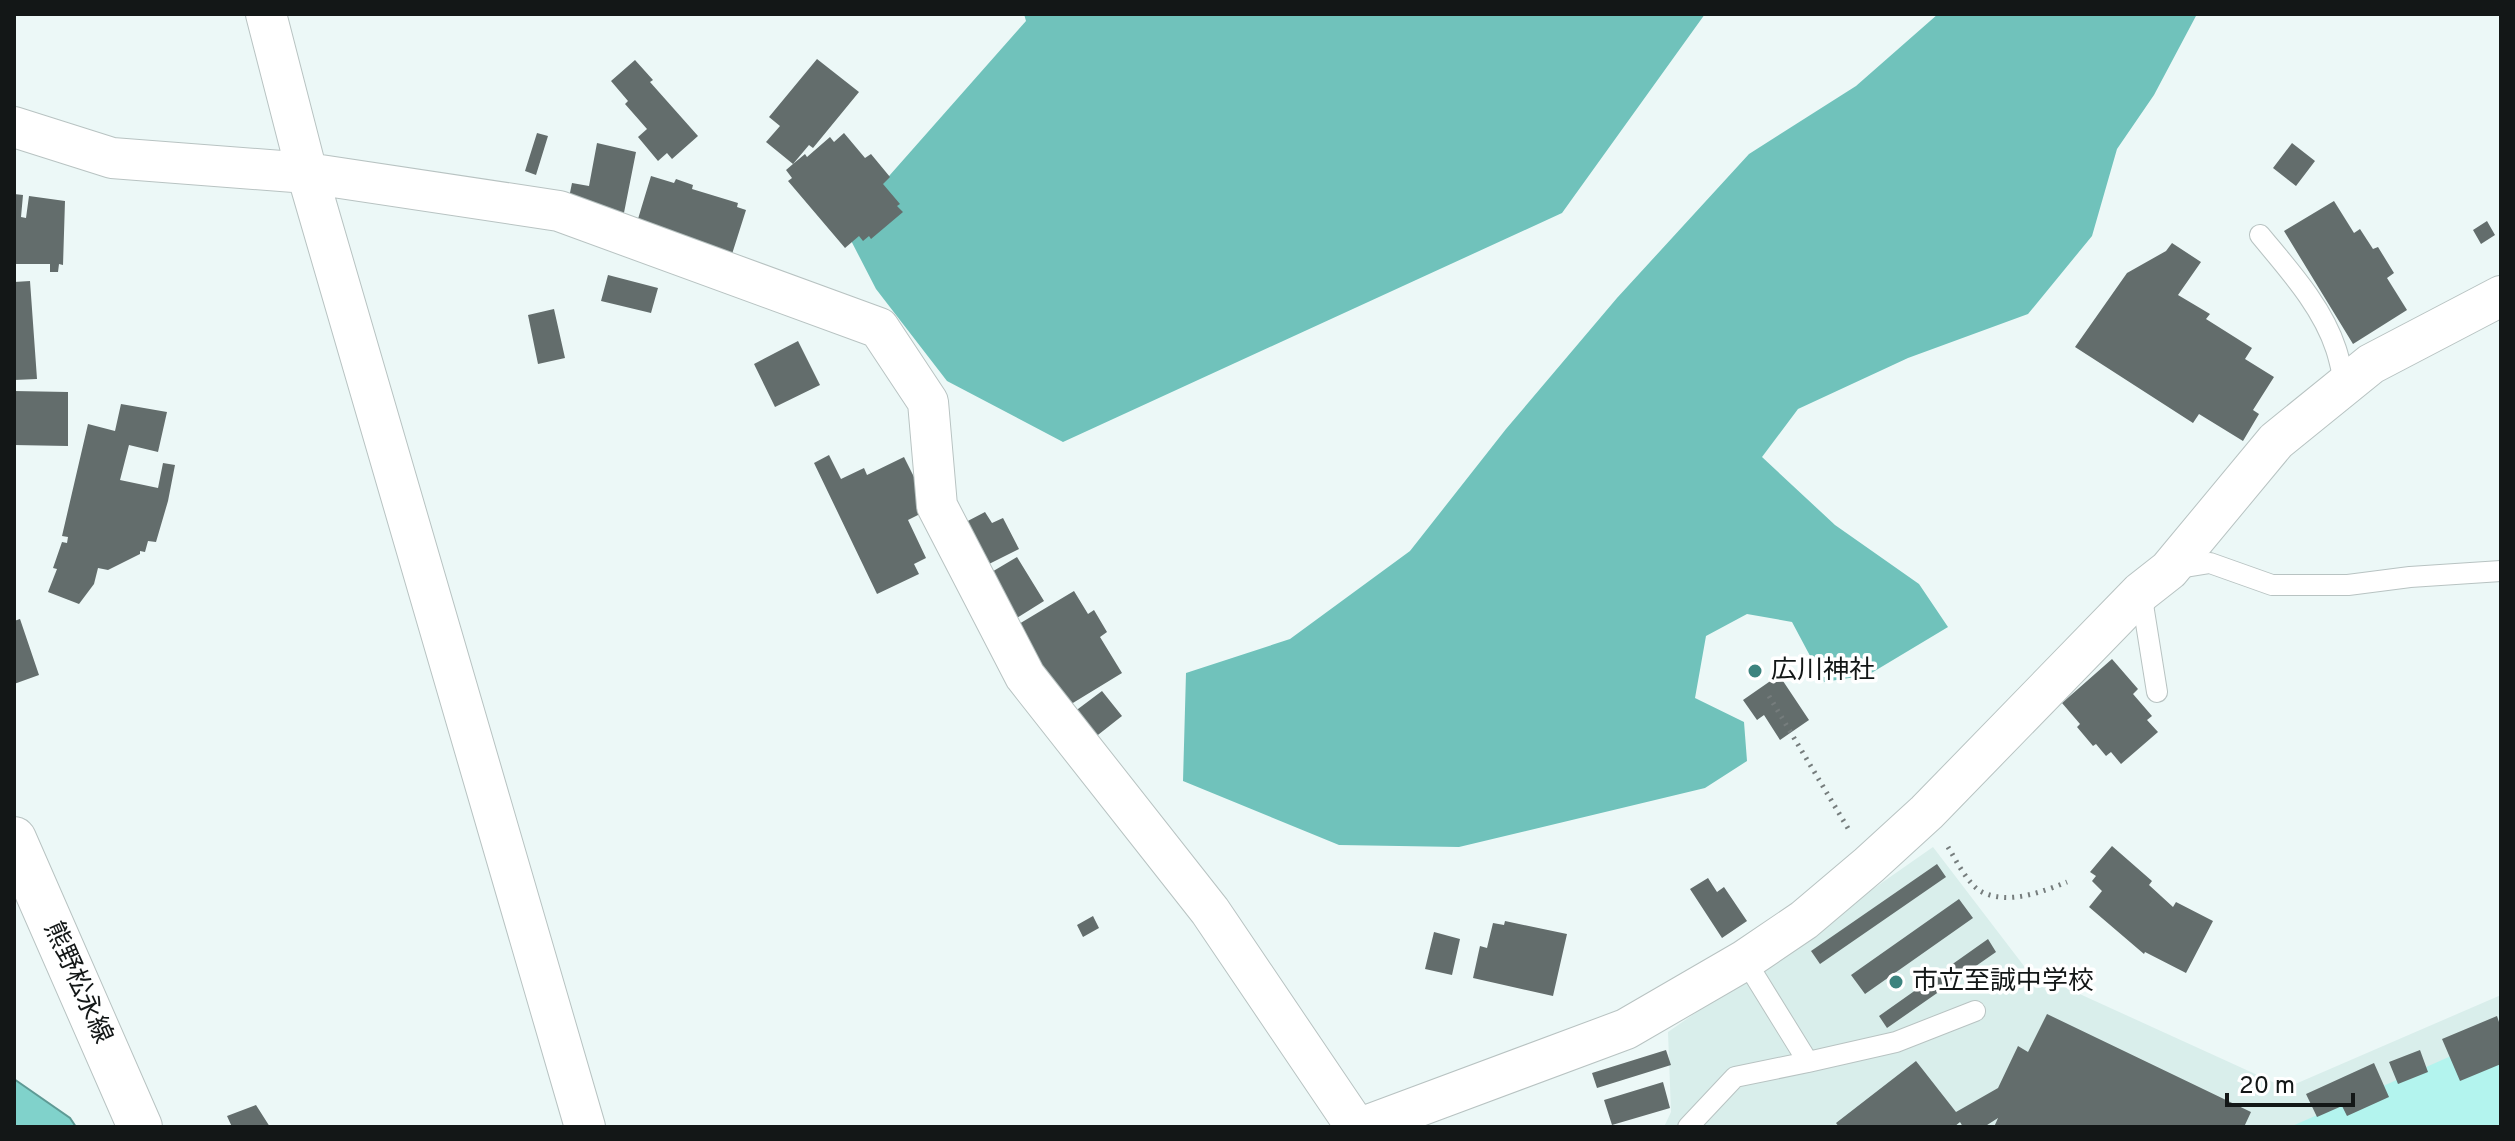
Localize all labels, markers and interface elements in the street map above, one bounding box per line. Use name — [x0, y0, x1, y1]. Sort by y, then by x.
place label: 広川神社 — [1771, 655, 1875, 688]
marker: 広川神社 — [1746, 662, 1764, 680]
street label: 熊野松永線 — [35, 917, 119, 1049]
place label: 市立至誠中学校 — [1912, 966, 2094, 999]
marker: 市立至誠中学校 — [1887, 973, 1905, 991]
scale bar — [2227, 1057, 2353, 1107]
text: 20 m — [2239, 1072, 2295, 1102]

